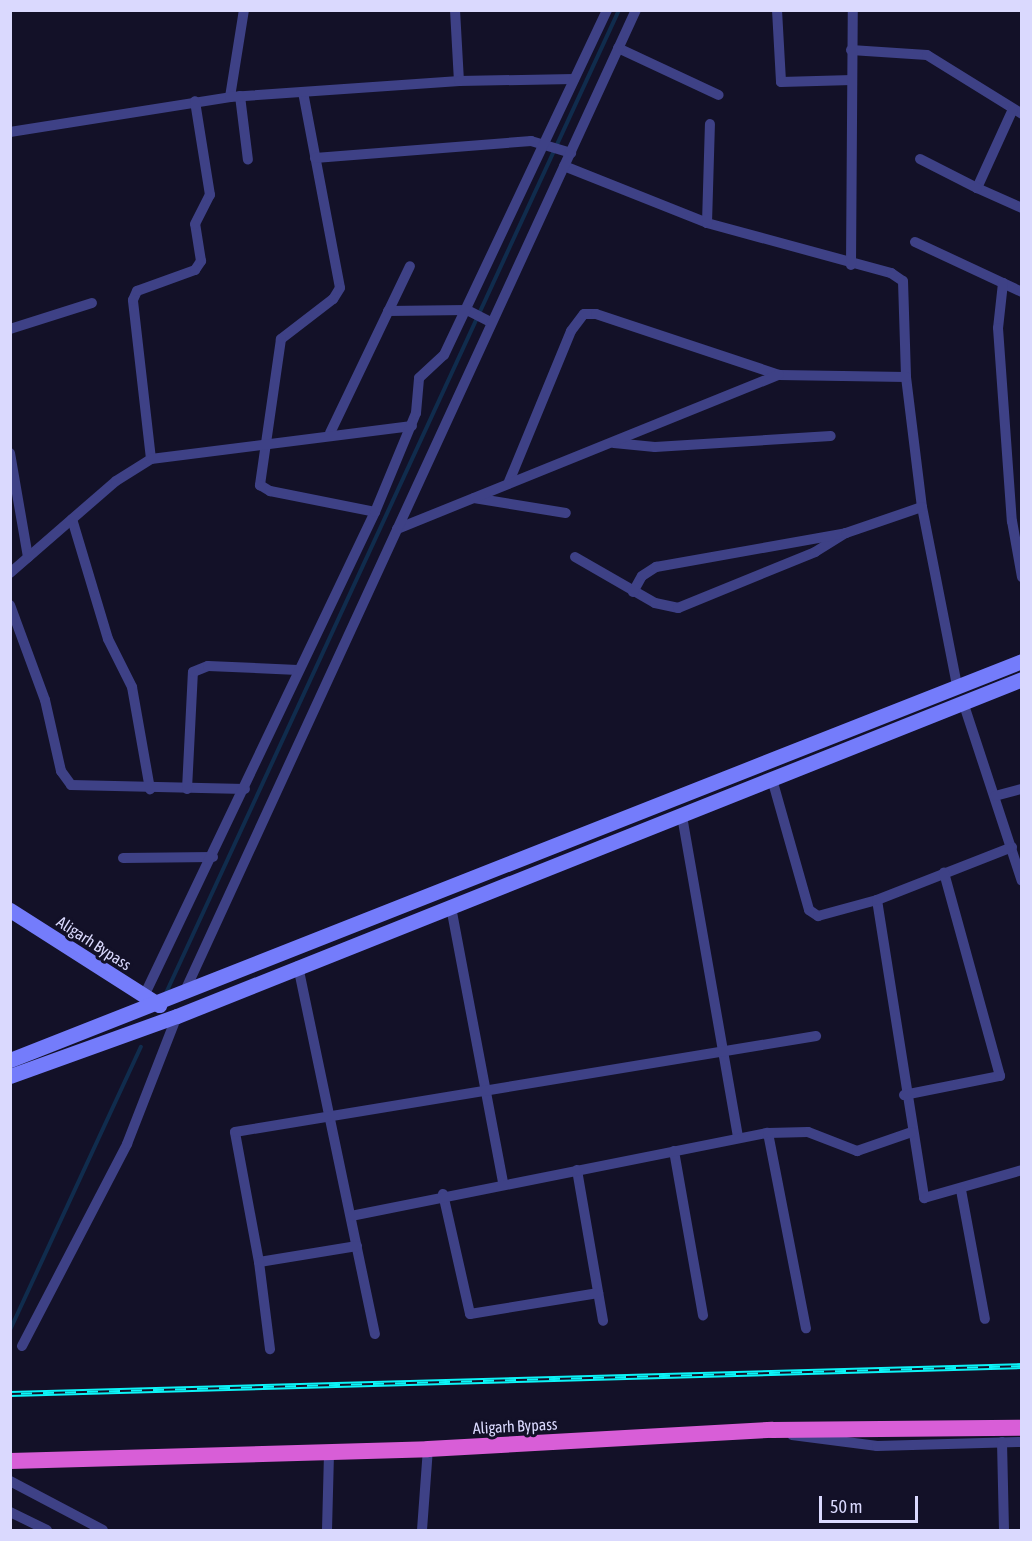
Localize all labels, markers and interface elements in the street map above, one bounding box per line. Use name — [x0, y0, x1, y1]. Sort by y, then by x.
street label: Aligarh Bypass — [53, 912, 135, 974]
street label: Aligarh Bypass — [472, 1414, 558, 1438]
scale bar — [822, 1484, 921, 1522]
text: 50 m — [830, 1496, 862, 1517]

